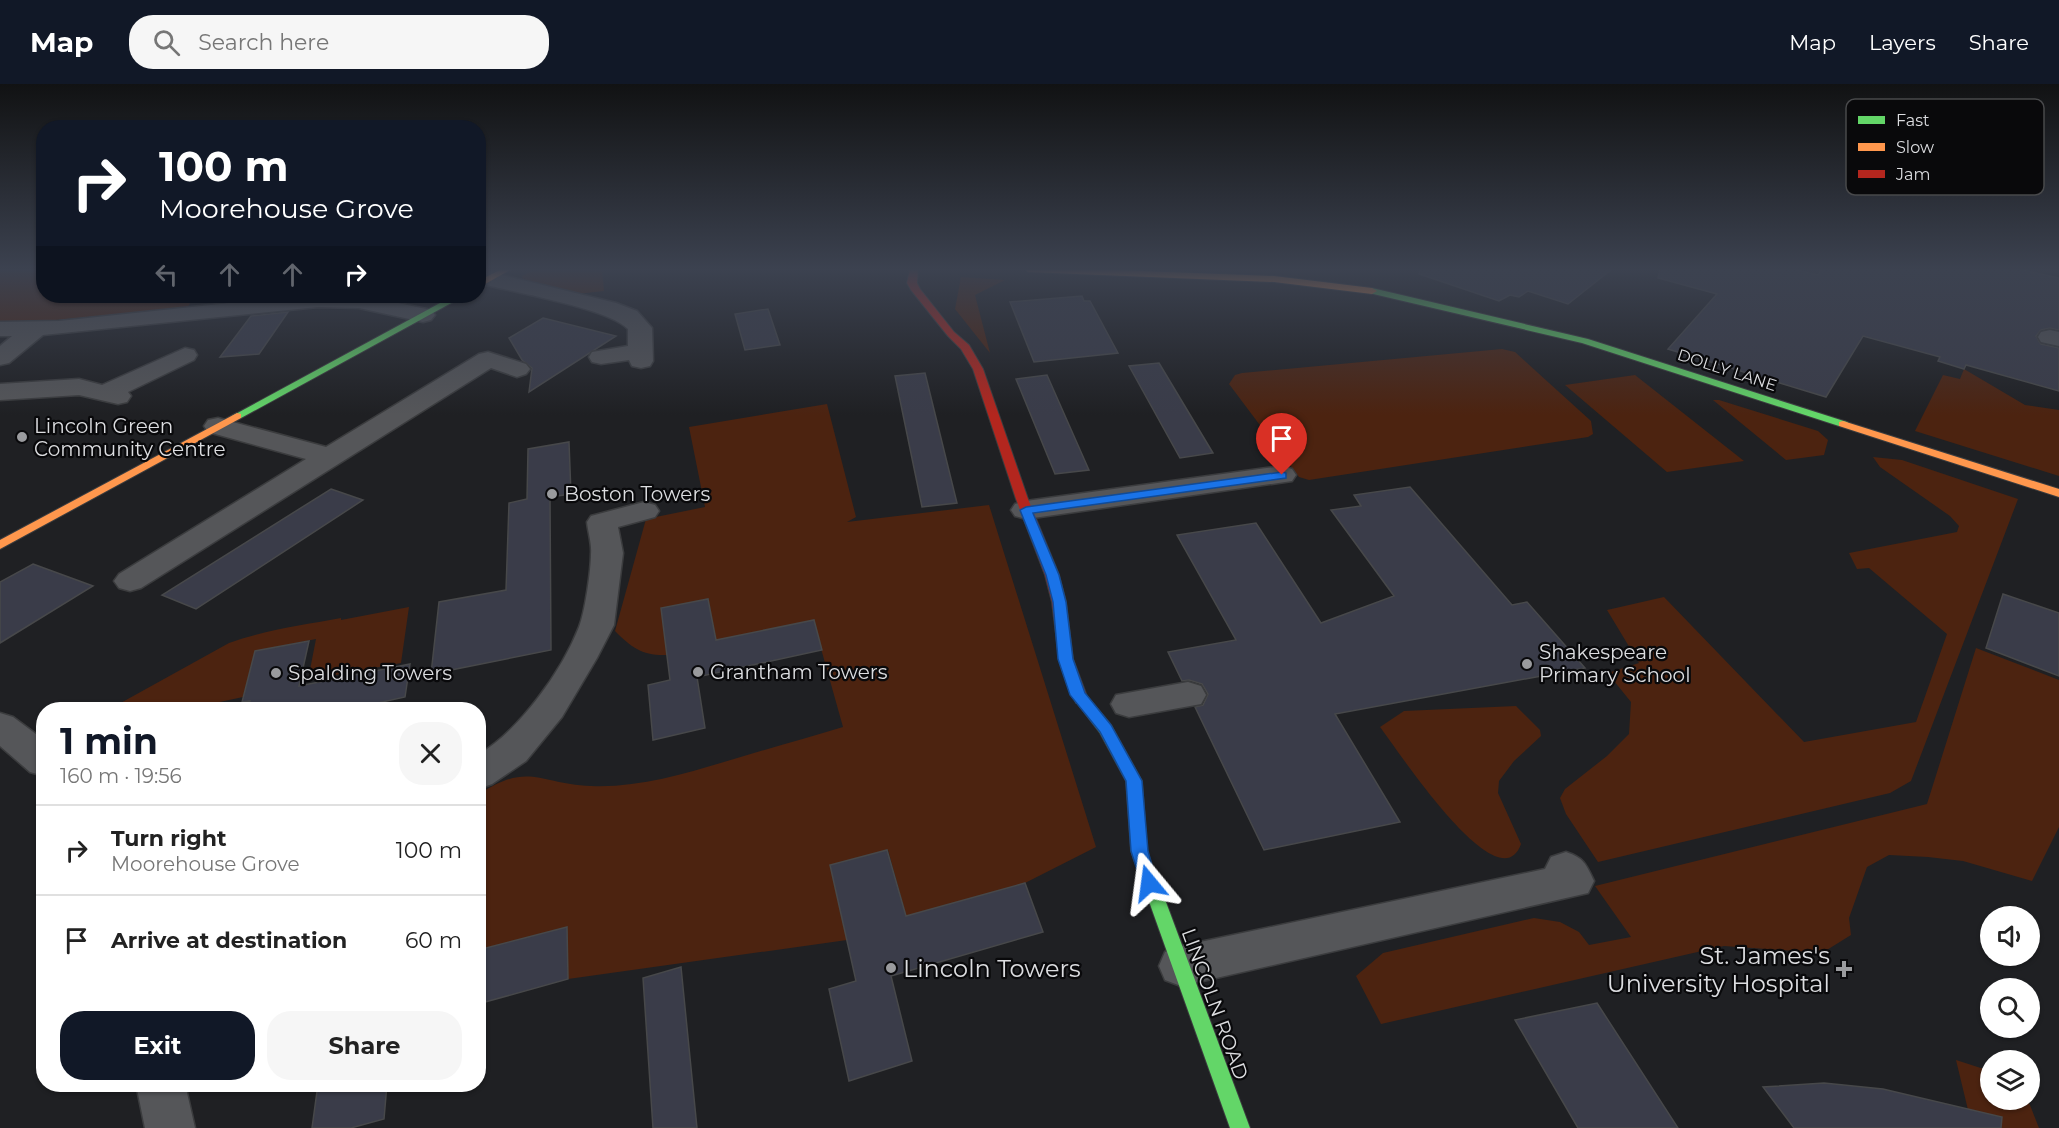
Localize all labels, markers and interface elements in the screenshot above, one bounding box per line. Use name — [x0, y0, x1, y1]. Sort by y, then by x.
search box — [129, 15, 549, 69]
text: Map — [30, 25, 93, 59]
icon: search — [150, 26, 183, 59]
text: Search here — [198, 29, 329, 56]
text: Map — [1789, 30, 1836, 55]
text: Layers — [1869, 30, 1936, 55]
text: Share — [1969, 30, 2029, 55]
legend — [1846, 99, 2044, 195]
text: Fast — [1896, 111, 1930, 130]
text: Slow — [1896, 138, 1934, 157]
text: 100 m — [159, 140, 288, 192]
icon: right — [60, 144, 138, 222]
text: Jam — [1895, 165, 1930, 184]
text: Moorehouse Grove — [159, 192, 414, 225]
icon: left — [150, 258, 183, 291]
icon: ahead — [213, 258, 246, 291]
icon: ahead — [276, 258, 309, 291]
icon: right — [339, 258, 372, 291]
street label: DOLLY LANE — [1675, 345, 1779, 395]
pin — [1256, 413, 1307, 475]
place label: Lincoln Green Community Centre — [34, 414, 226, 461]
icon: arrive — [1265, 422, 1298, 455]
marker: Lincoln Green Community Centre — [15, 430, 29, 444]
place label: Boston Towers — [564, 482, 710, 506]
marker: Boston Towers — [545, 487, 559, 501]
place label: Shakespeare Primary School — [1539, 640, 1691, 687]
marker: Shakespeare Primary School — [1520, 657, 1534, 671]
place label: Grantham Towers — [710, 660, 888, 684]
place label: Spalding Towers — [288, 661, 452, 685]
marker: Grantham Towers — [691, 665, 705, 679]
marker: Spalding Towers — [269, 666, 283, 680]
text: 1 min — [60, 719, 158, 763]
button: close — [399, 722, 462, 785]
text: 160 m · 19:56 — [60, 764, 182, 788]
text: Turn right — [111, 825, 226, 852]
icon: right — [60, 834, 93, 867]
text: 100 m — [396, 837, 462, 864]
position arrow — [1117, 851, 1181, 915]
text: Moorehouse Grove — [111, 852, 300, 876]
map controls — [1980, 906, 2040, 1110]
button: sound — [1980, 906, 2040, 966]
icon: arrive — [60, 924, 93, 957]
street label: LINCOLN ROAD — [1176, 925, 1254, 1083]
text: Arrive at destination — [111, 927, 347, 954]
text: 60 m — [405, 927, 462, 954]
place label: St. James's University Hospital — [1607, 941, 1830, 998]
place label: Lincoln Towers — [903, 954, 1081, 983]
marker: St. James's University Hospital — [1835, 960, 1853, 978]
marker: Lincoln Towers — [884, 961, 898, 975]
button: search — [1980, 978, 2040, 1038]
button: Exit — [60, 1011, 255, 1080]
button: Share — [267, 1011, 462, 1080]
button: layers — [1980, 1050, 2040, 1110]

